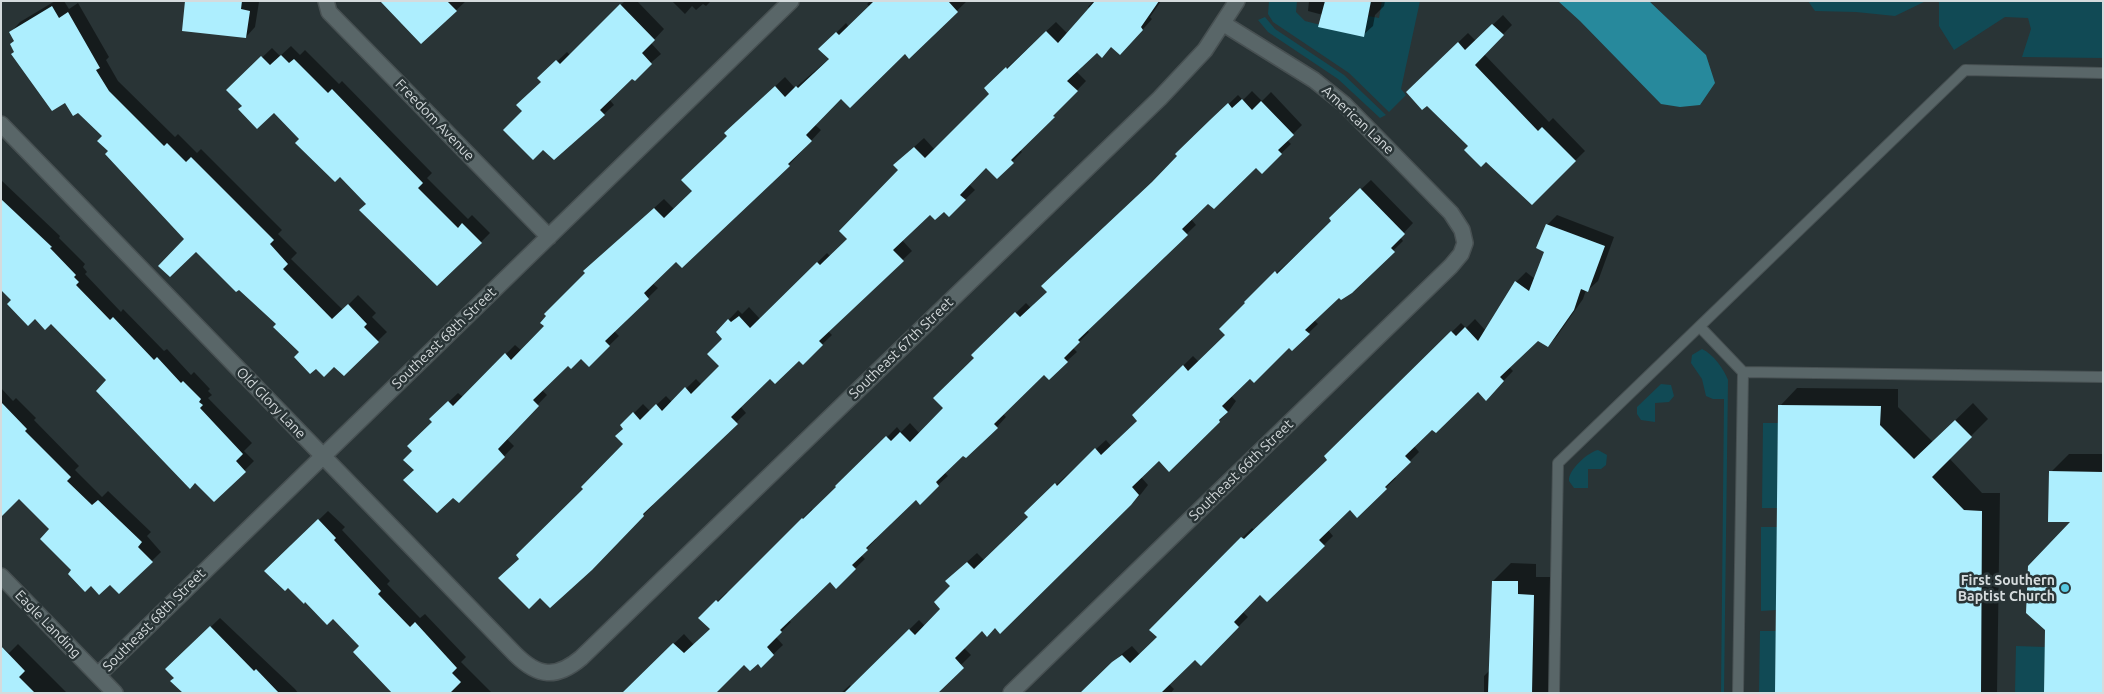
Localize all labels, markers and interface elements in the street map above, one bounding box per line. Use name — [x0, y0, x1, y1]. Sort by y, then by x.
street label: Freedom Avenue — [392, 76, 478, 164]
street label: American Lane — [1318, 82, 1398, 158]
street label: Southeast 68th Street — [388, 284, 500, 392]
street label: Southeast 67th Street — [845, 294, 957, 402]
street label: Old Glory Lane — [233, 364, 309, 442]
street label: Southeast 66th Street — [1185, 416, 1297, 524]
street label: Southeast 68th Street — [99, 565, 209, 675]
place label: First Southern Baptist Church — [1958, 572, 2055, 604]
marker: First Southern Baptist Church — [2059, 582, 2071, 594]
street label: Eagle Landing — [12, 587, 84, 661]

